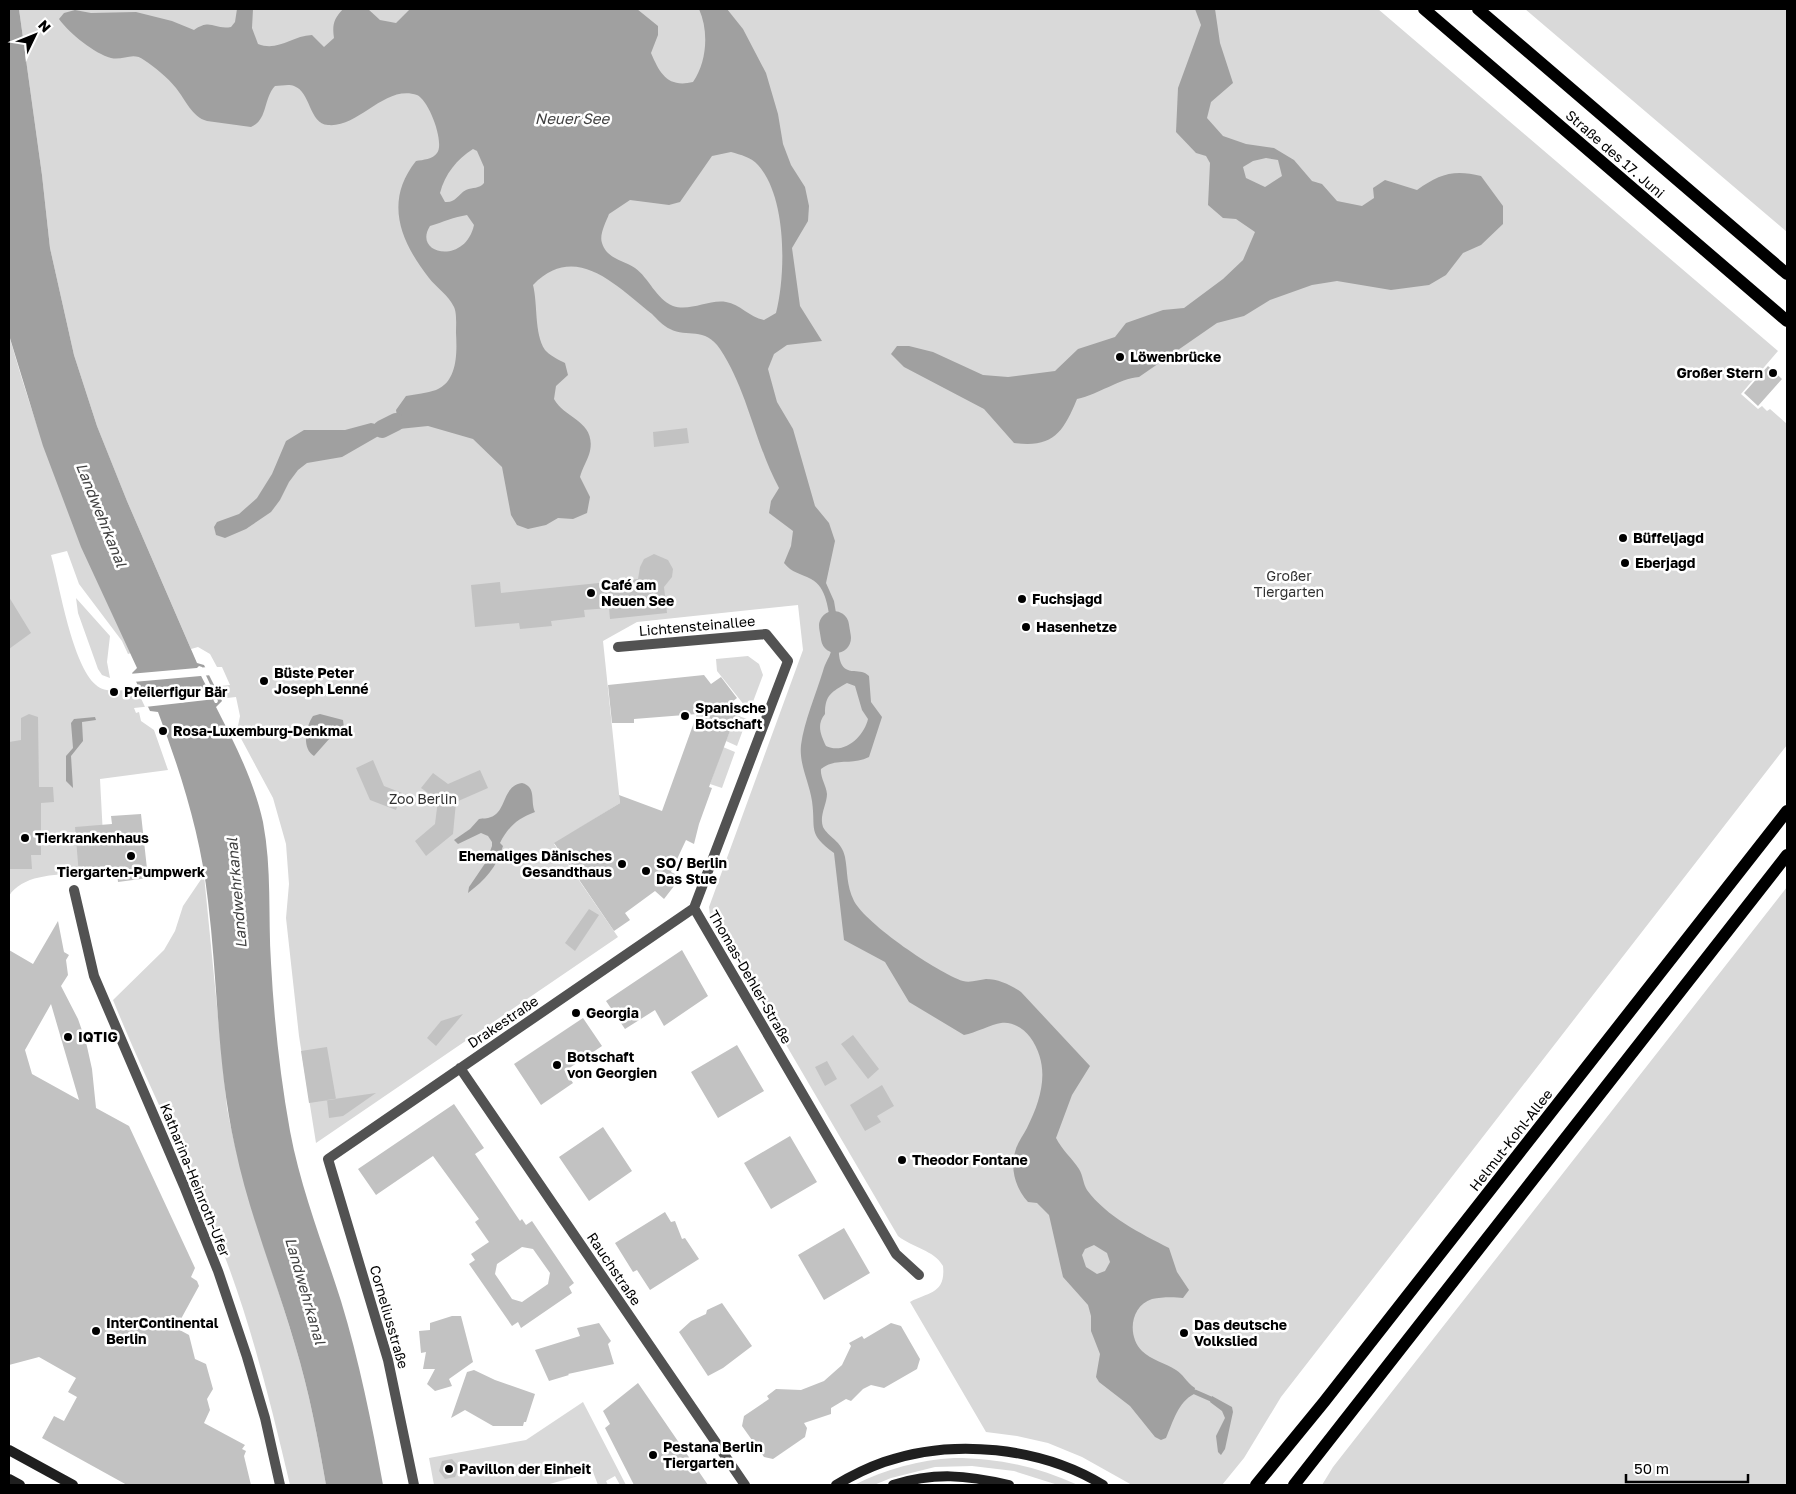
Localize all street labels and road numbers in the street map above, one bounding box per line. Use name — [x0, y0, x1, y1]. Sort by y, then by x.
street label: Straße des 17. Juni — [1562, 106, 1668, 201]
street label: Lichtensteinallee — [638, 612, 756, 639]
street label: Thomas-Dehler-Straße — [705, 907, 796, 1047]
street label: Drakestraße — [464, 992, 541, 1051]
street label: Helmut-Kohl-Allee — [1466, 1085, 1556, 1194]
street label: Katharina-Heinroth-Ufer — [157, 1101, 234, 1259]
street label: Rauchstraße — [584, 1229, 645, 1309]
street label: Corneliusstraße — [367, 1263, 412, 1371]

